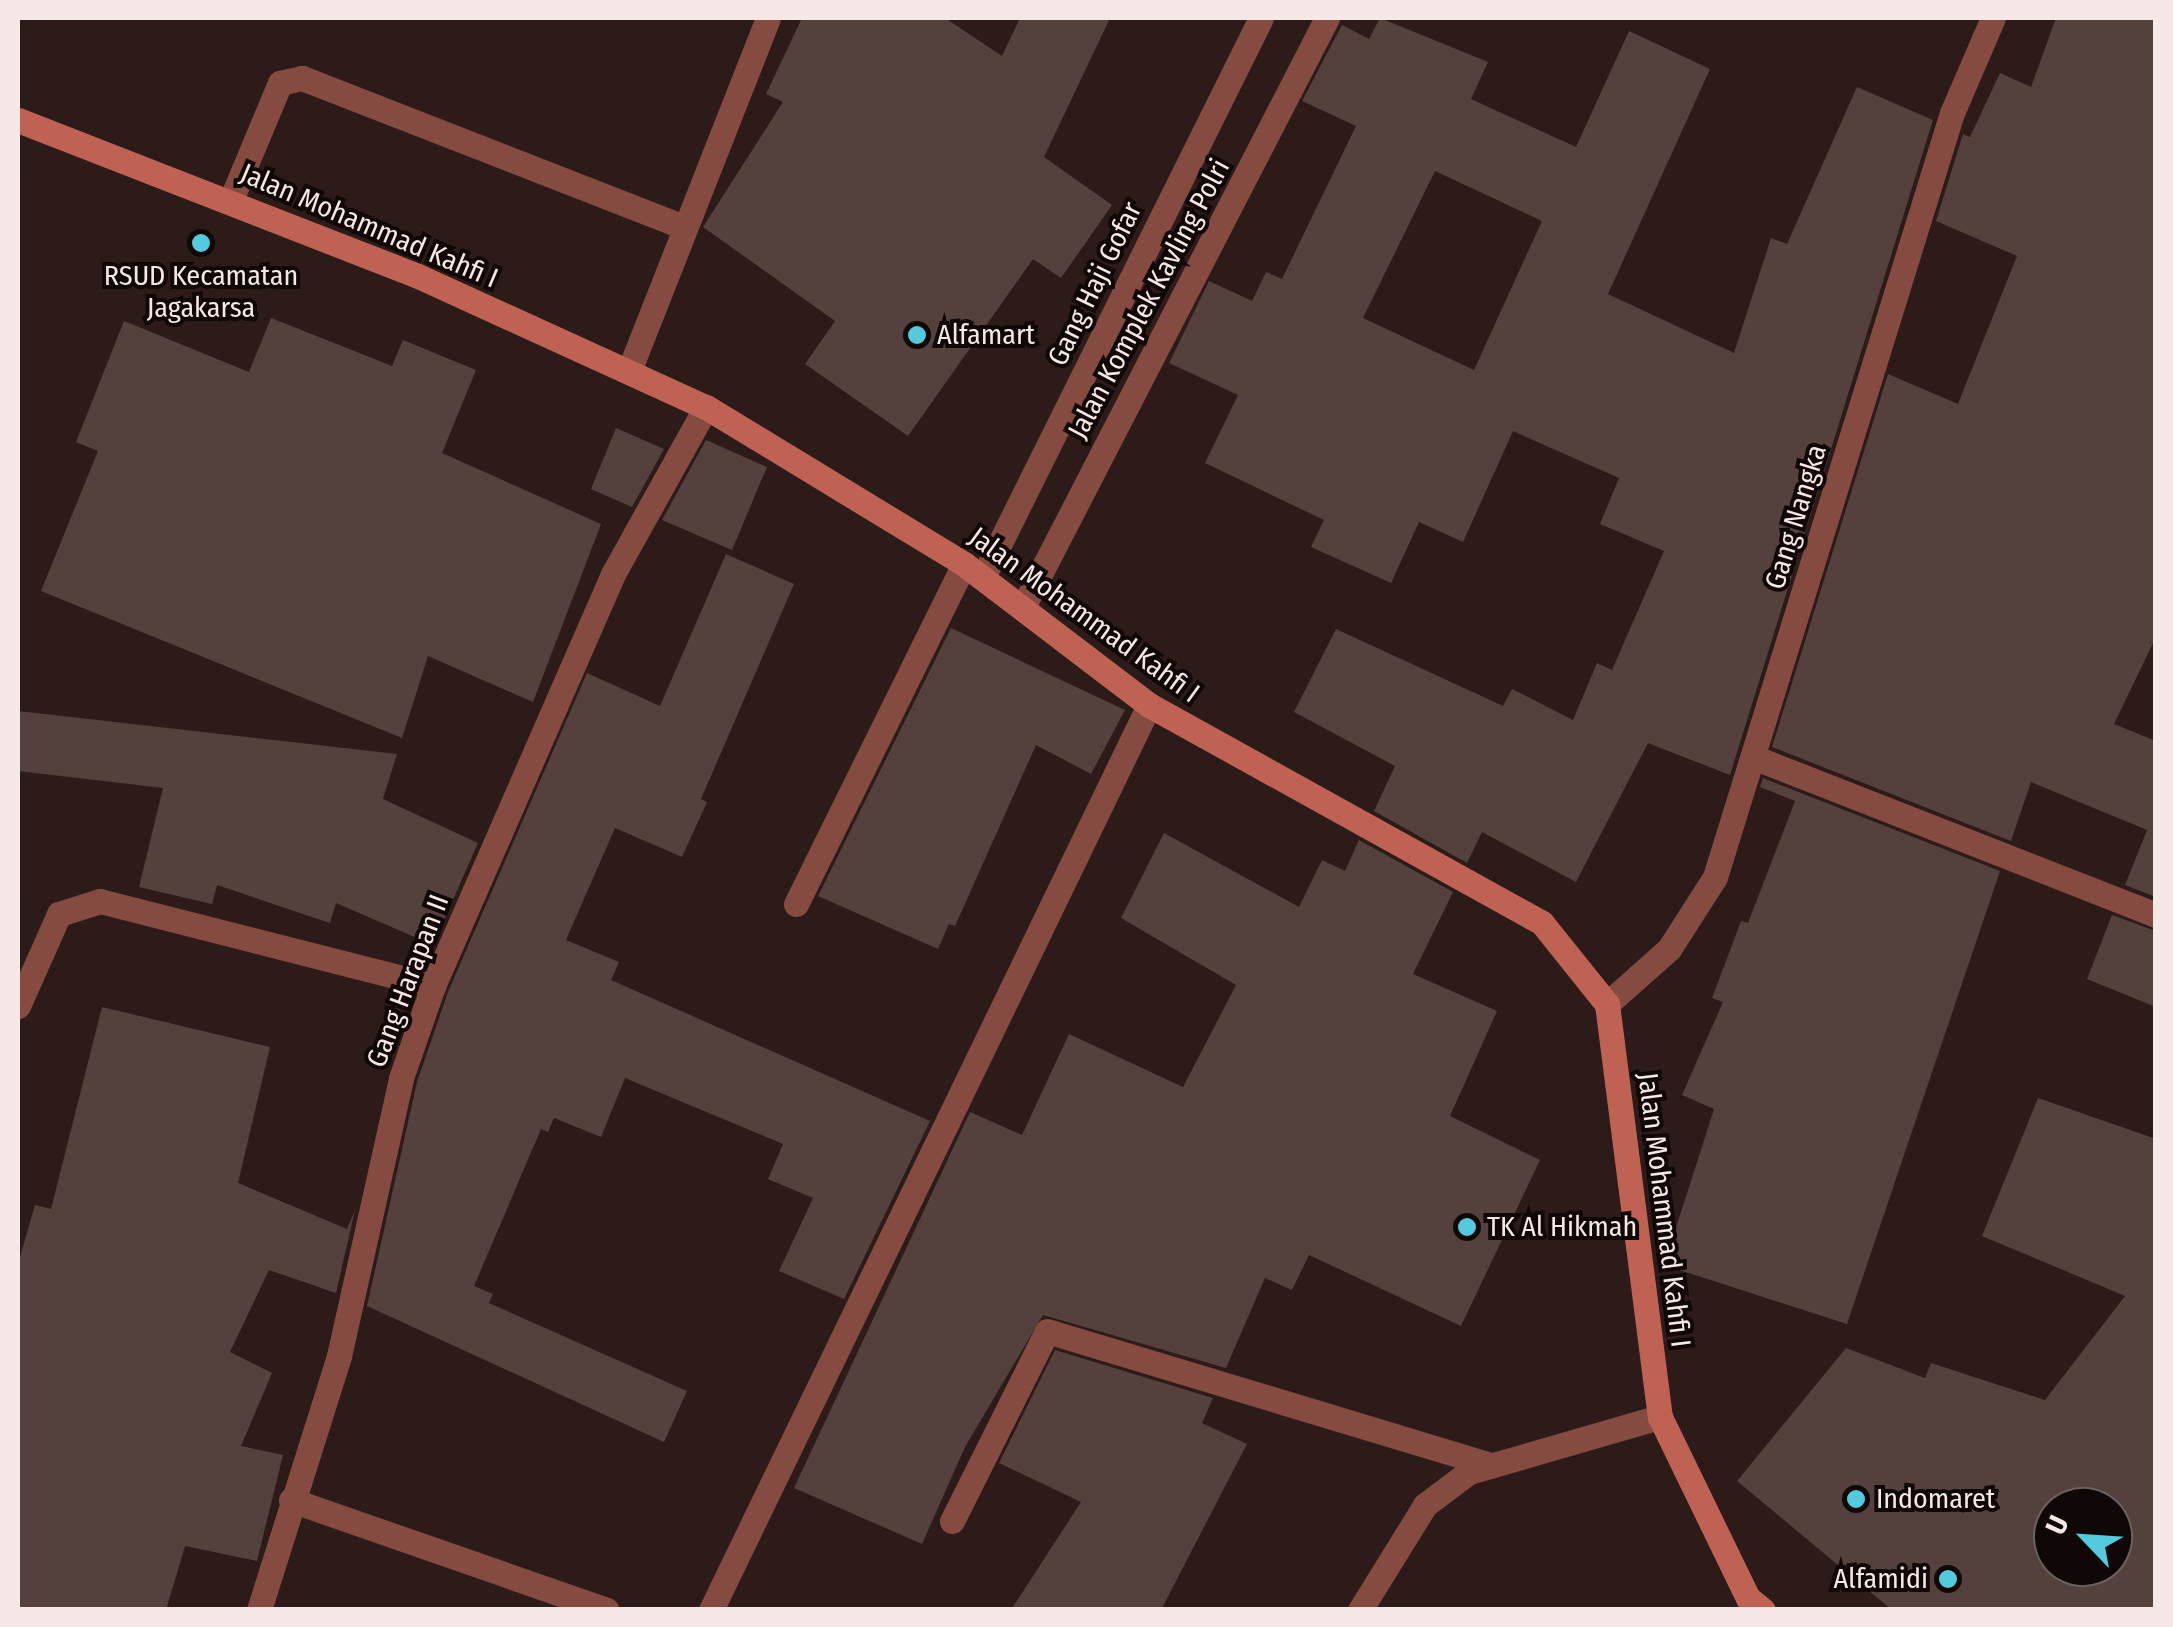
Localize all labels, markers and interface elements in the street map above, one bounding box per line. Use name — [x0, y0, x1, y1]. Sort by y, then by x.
street label: Jalan Komplek Kavling Polri — [1061, 153, 1237, 445]
street label: Jalan Mohammad Kahfi I — [235, 157, 503, 295]
street label: Gang Haji Gofar — [1041, 197, 1149, 371]
marker: RSUD Kecamatan Jagakarsa — [190, 232, 212, 254]
place label: RSUD Kecamatan Jagakarsa — [104, 259, 298, 325]
place label: Alfamart — [937, 318, 1035, 352]
marker: Alfamart — [906, 324, 928, 346]
street label: Gang Nangka — [1758, 441, 1834, 593]
street label: Jalan Mohammad Kahfi I — [962, 520, 1206, 710]
street label: Gang Harapan II — [360, 890, 456, 1072]
street label: Jalan Mohammad Kahfi I — [1630, 1071, 1698, 1349]
place label: TK Al Hikmah — [1487, 1210, 1637, 1244]
marker: TK Al Hikmah — [1456, 1216, 1478, 1238]
place label: Indomaret — [1876, 1482, 1995, 1516]
north arrow — [2033, 1487, 2133, 1587]
marker: Indomaret — [1845, 1488, 1867, 1510]
text: U — [2039, 1511, 2076, 1539]
place label: Alfamidi — [1834, 1562, 1928, 1596]
marker: Alfamidi — [1937, 1568, 1959, 1590]

